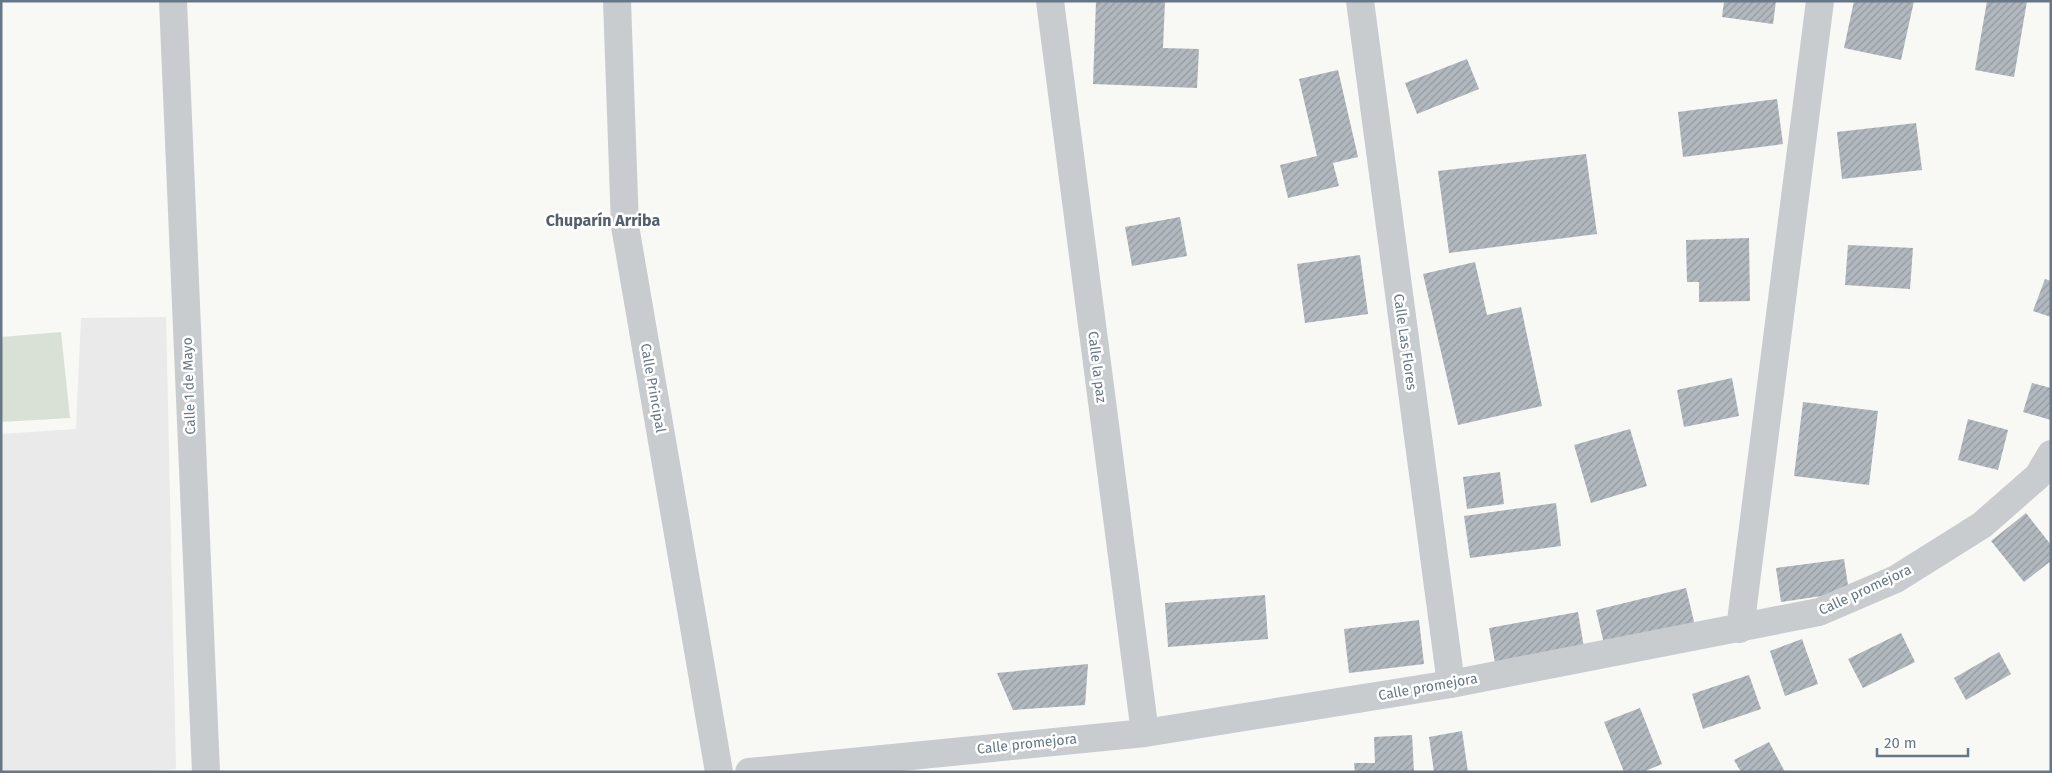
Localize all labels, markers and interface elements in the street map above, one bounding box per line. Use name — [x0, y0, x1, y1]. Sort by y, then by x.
district label: Chuparín Arriba — [546, 211, 660, 230]
street label: Calle Las Flores — [1390, 293, 1420, 392]
street label: Calle la paz — [1084, 330, 1110, 404]
street label: Calle 1 de Mayo — [179, 337, 199, 435]
street label: Calle Principal — [637, 342, 669, 434]
street label: Calle promejora — [1816, 561, 1914, 619]
street label: Calle promejora — [1377, 670, 1479, 704]
scale bar — [1877, 726, 1968, 758]
street label: Calle promejora — [976, 730, 1078, 758]
text: 20 m — [1884, 734, 1917, 752]

